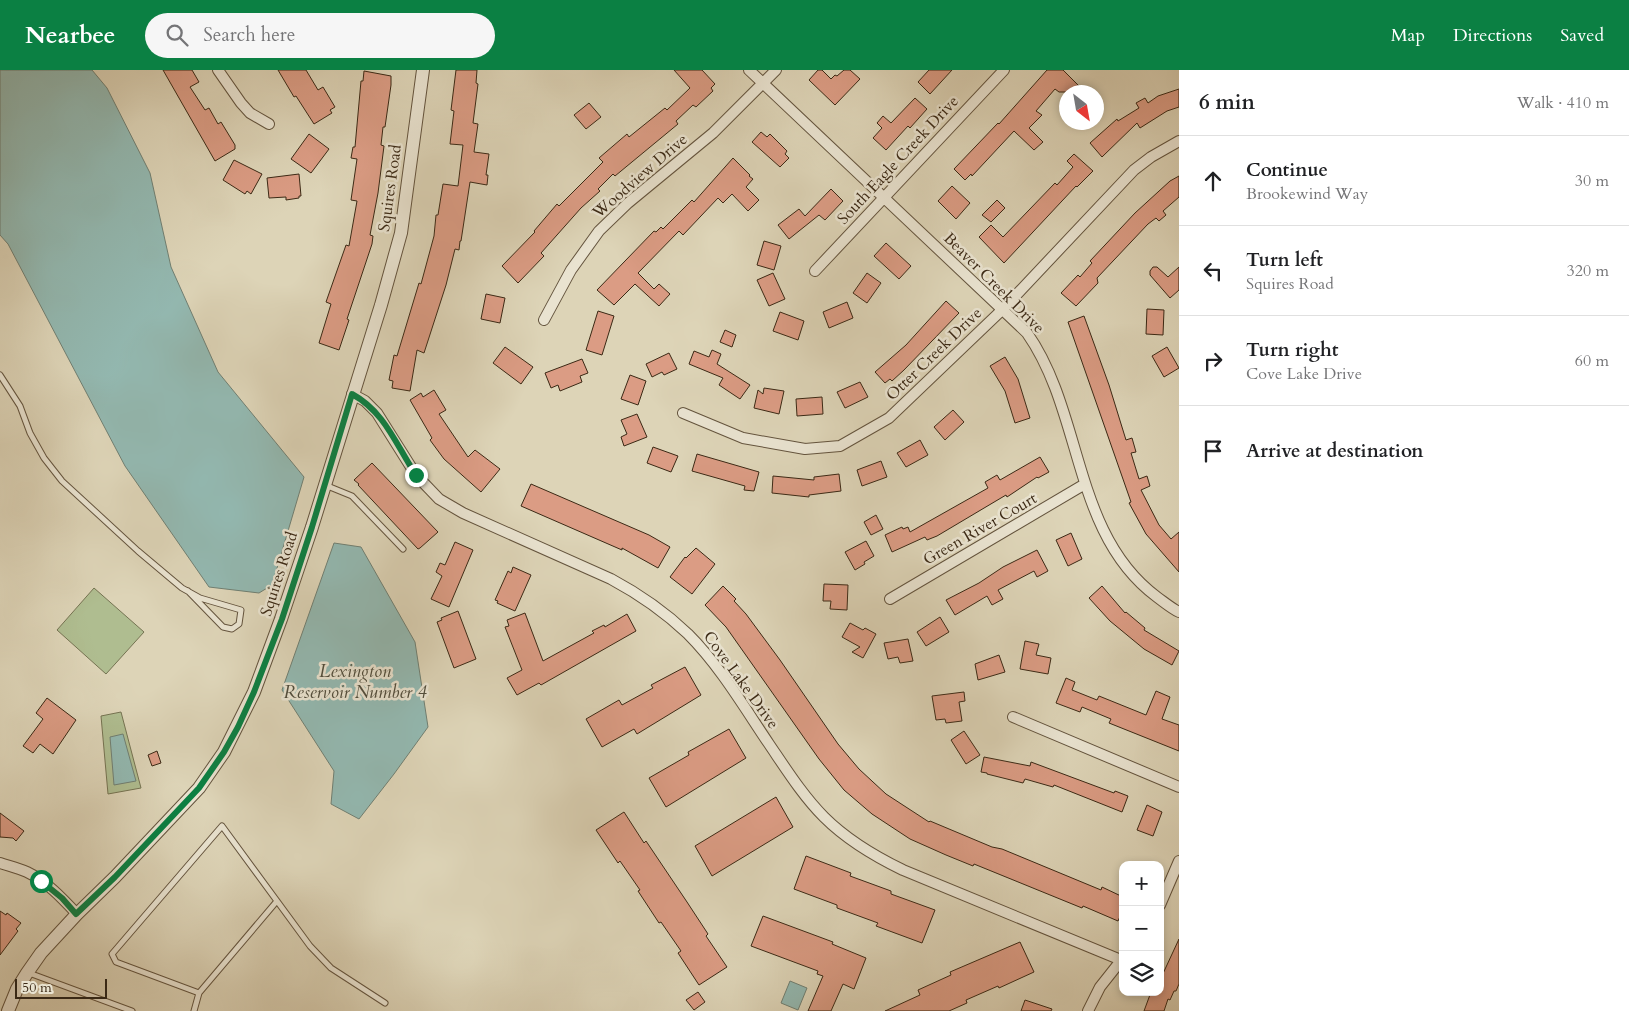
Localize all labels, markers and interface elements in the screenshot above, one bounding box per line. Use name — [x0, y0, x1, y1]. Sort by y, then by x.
search box — [145, 13, 495, 58]
text: Nearbee — [25, 19, 115, 52]
icon: search — [163, 21, 191, 49]
text: Search here — [203, 22, 295, 48]
text: Map — [1391, 23, 1425, 48]
text: Directions — [1453, 23, 1532, 48]
text: Saved — [1560, 23, 1604, 48]
north arrow — [1059, 85, 1104, 130]
text: 6 min — [1199, 88, 1255, 117]
street label: South Eagle Creek Drive — [832, 91, 964, 229]
text: Walk · 410 m — [1517, 92, 1609, 114]
street label: Woodview Drive — [587, 129, 692, 224]
street label: Squires Road — [373, 143, 407, 233]
text: Continue — [1246, 157, 1328, 183]
icon: ahead — [1199, 167, 1227, 195]
text: 30 m — [1575, 170, 1609, 192]
text: Brookewind Way — [1246, 183, 1368, 205]
street label: Beaver Creek Drive — [939, 228, 1049, 338]
text: Turn left — [1246, 247, 1323, 273]
icon: left — [1199, 257, 1227, 285]
text: 320 m — [1567, 260, 1609, 282]
text: Squires Road — [1246, 273, 1334, 295]
street label: Otter Creek Drive — [881, 302, 987, 406]
text: Turn right — [1246, 337, 1338, 363]
icon: right — [1199, 347, 1227, 375]
text: 60 m — [1575, 350, 1609, 372]
text: Cove Lake Drive — [1246, 363, 1362, 385]
icon: arrive — [1199, 437, 1227, 465]
text: Arrive at destination — [1246, 438, 1423, 464]
route end — [405, 464, 428, 487]
street label: Green River Court — [919, 487, 1041, 571]
street label: Squires Road — [255, 528, 303, 619]
street label: Cove Lake Drive — [698, 627, 784, 733]
water label: Lexington Reservoir Number 4 — [283, 659, 427, 705]
map controls — [1119, 861, 1164, 996]
button: + — [1119, 861, 1164, 906]
route start — [30, 870, 53, 893]
button: − — [1119, 906, 1164, 951]
button: layers — [1119, 951, 1164, 996]
scale bar — [15, 976, 108, 999]
text: 50 m — [22, 978, 52, 997]

